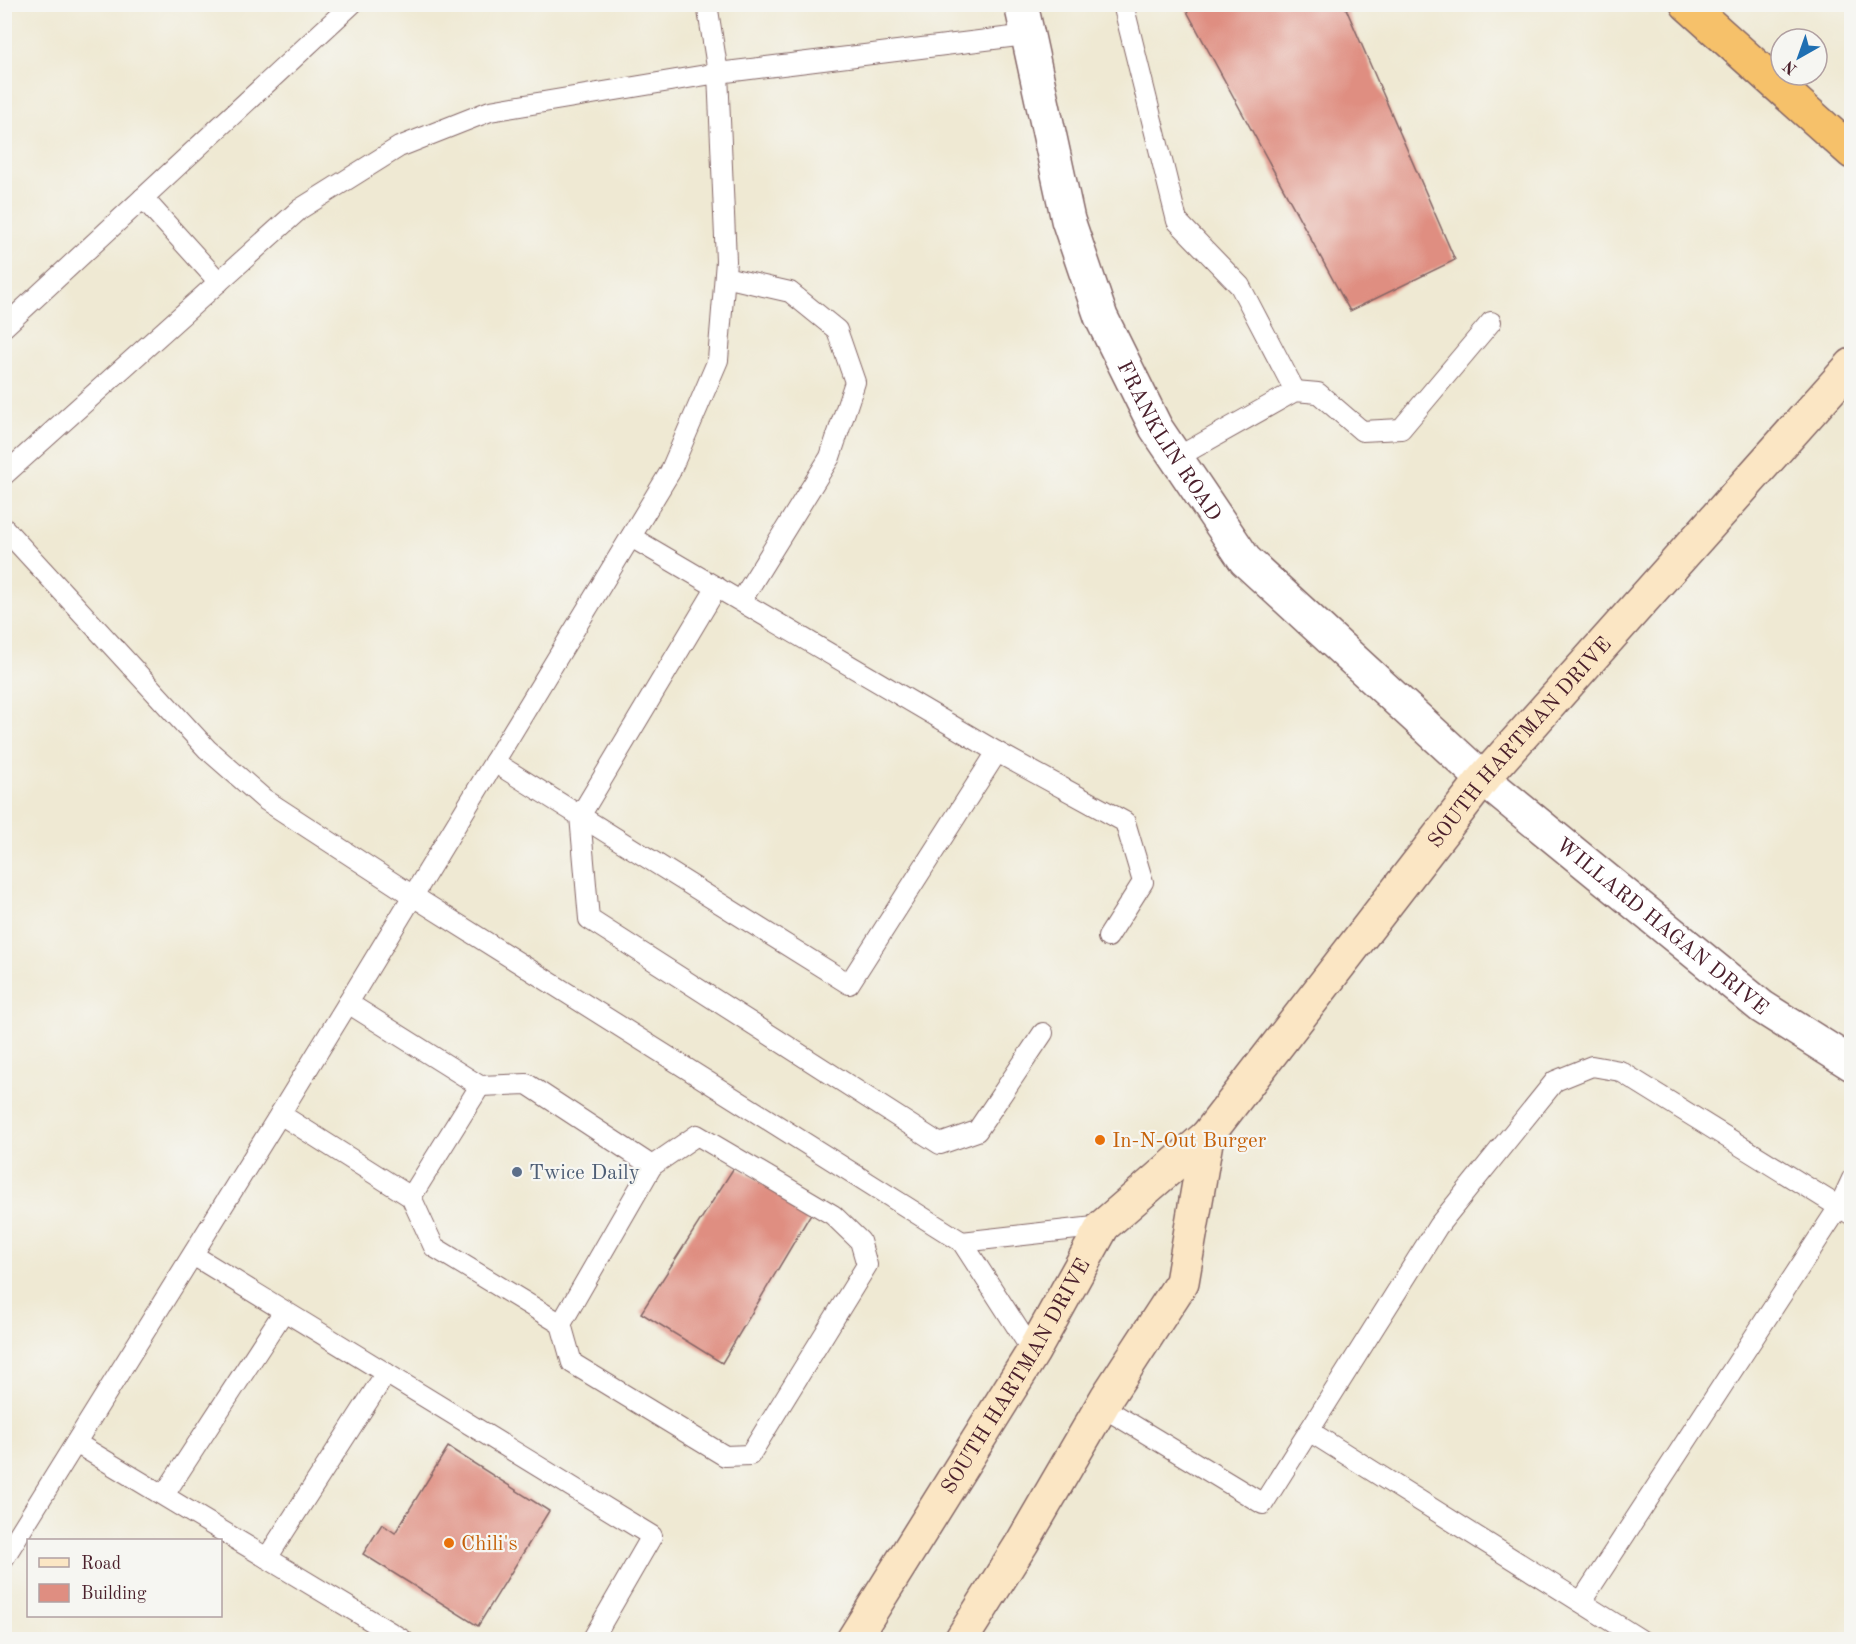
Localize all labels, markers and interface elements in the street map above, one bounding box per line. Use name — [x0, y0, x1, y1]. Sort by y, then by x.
north arrow — [1769, 27, 1829, 87]
text: N — [1780, 56, 1800, 77]
street label: FRANKLIN ROAD — [1113, 358, 1224, 525]
street label: SOUTH HARTMAN DRIVE — [1425, 634, 1616, 852]
street label: WILLARD HAGAN DRIVE — [1552, 834, 1772, 1020]
place label: In-N-Out Burger — [1112, 1131, 1267, 1152]
marker: In-N-Out Burger — [1093, 1133, 1107, 1147]
place label: Twice Daily — [529, 1163, 640, 1184]
marker: Twice Daily — [510, 1165, 524, 1179]
street label: SOUTH HARTMAN DRIVE — [938, 1256, 1095, 1498]
place label: Chili's — [461, 1534, 518, 1555]
marker: Chili's — [442, 1536, 456, 1550]
legend — [27, 1539, 222, 1617]
text: Road — [81, 1555, 121, 1573]
text: Building — [81, 1585, 147, 1603]

